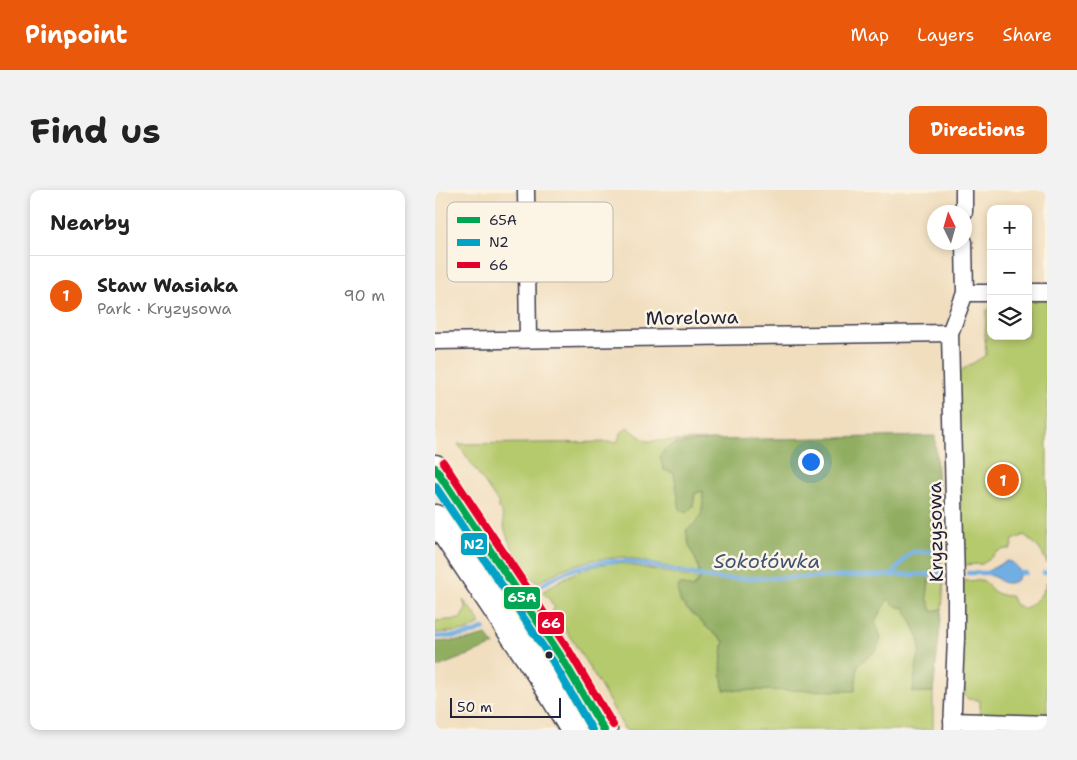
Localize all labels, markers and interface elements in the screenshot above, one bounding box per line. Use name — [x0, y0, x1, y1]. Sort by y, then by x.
text: Pinpoint — [25, 19, 127, 51]
text: Map — [851, 23, 889, 47]
text: Layers — [917, 23, 974, 47]
text: Share — [1002, 23, 1052, 47]
button: Directions — [909, 106, 1047, 154]
text: Find us — [30, 107, 161, 154]
legend — [447, 202, 613, 282]
north arrow — [927, 205, 972, 250]
map controls — [987, 205, 1032, 340]
button: + — [987, 205, 1032, 250]
text: Nearby — [50, 209, 130, 237]
text: 65A — [489, 211, 517, 229]
text: N2 — [489, 233, 509, 251]
button: − — [987, 250, 1032, 295]
text: 66 — [489, 256, 508, 274]
text: Staw Wasiaka — [97, 273, 238, 298]
text: 1 — [62, 285, 70, 306]
text: 90 m — [344, 285, 385, 306]
button: layers — [987, 295, 1032, 340]
text: Park · Kryzysowa — [97, 298, 231, 319]
street label: Morelowa — [645, 304, 739, 331]
your location — [798, 449, 824, 475]
pin: 1 — [987, 461, 1019, 499]
street label: Kryzysowa — [922, 481, 949, 583]
line badge: N2 — [460, 532, 488, 556]
text: N2 — [464, 535, 484, 553]
water label: Sokołówka — [714, 548, 820, 574]
line badge: 65A — [503, 586, 541, 610]
text: 65A — [507, 588, 537, 606]
line badge: 66 — [537, 611, 565, 635]
text: 66 — [541, 614, 561, 632]
unlabelled marker — [544, 650, 554, 660]
scale bar — [450, 695, 561, 718]
text: 50 m — [457, 698, 492, 716]

